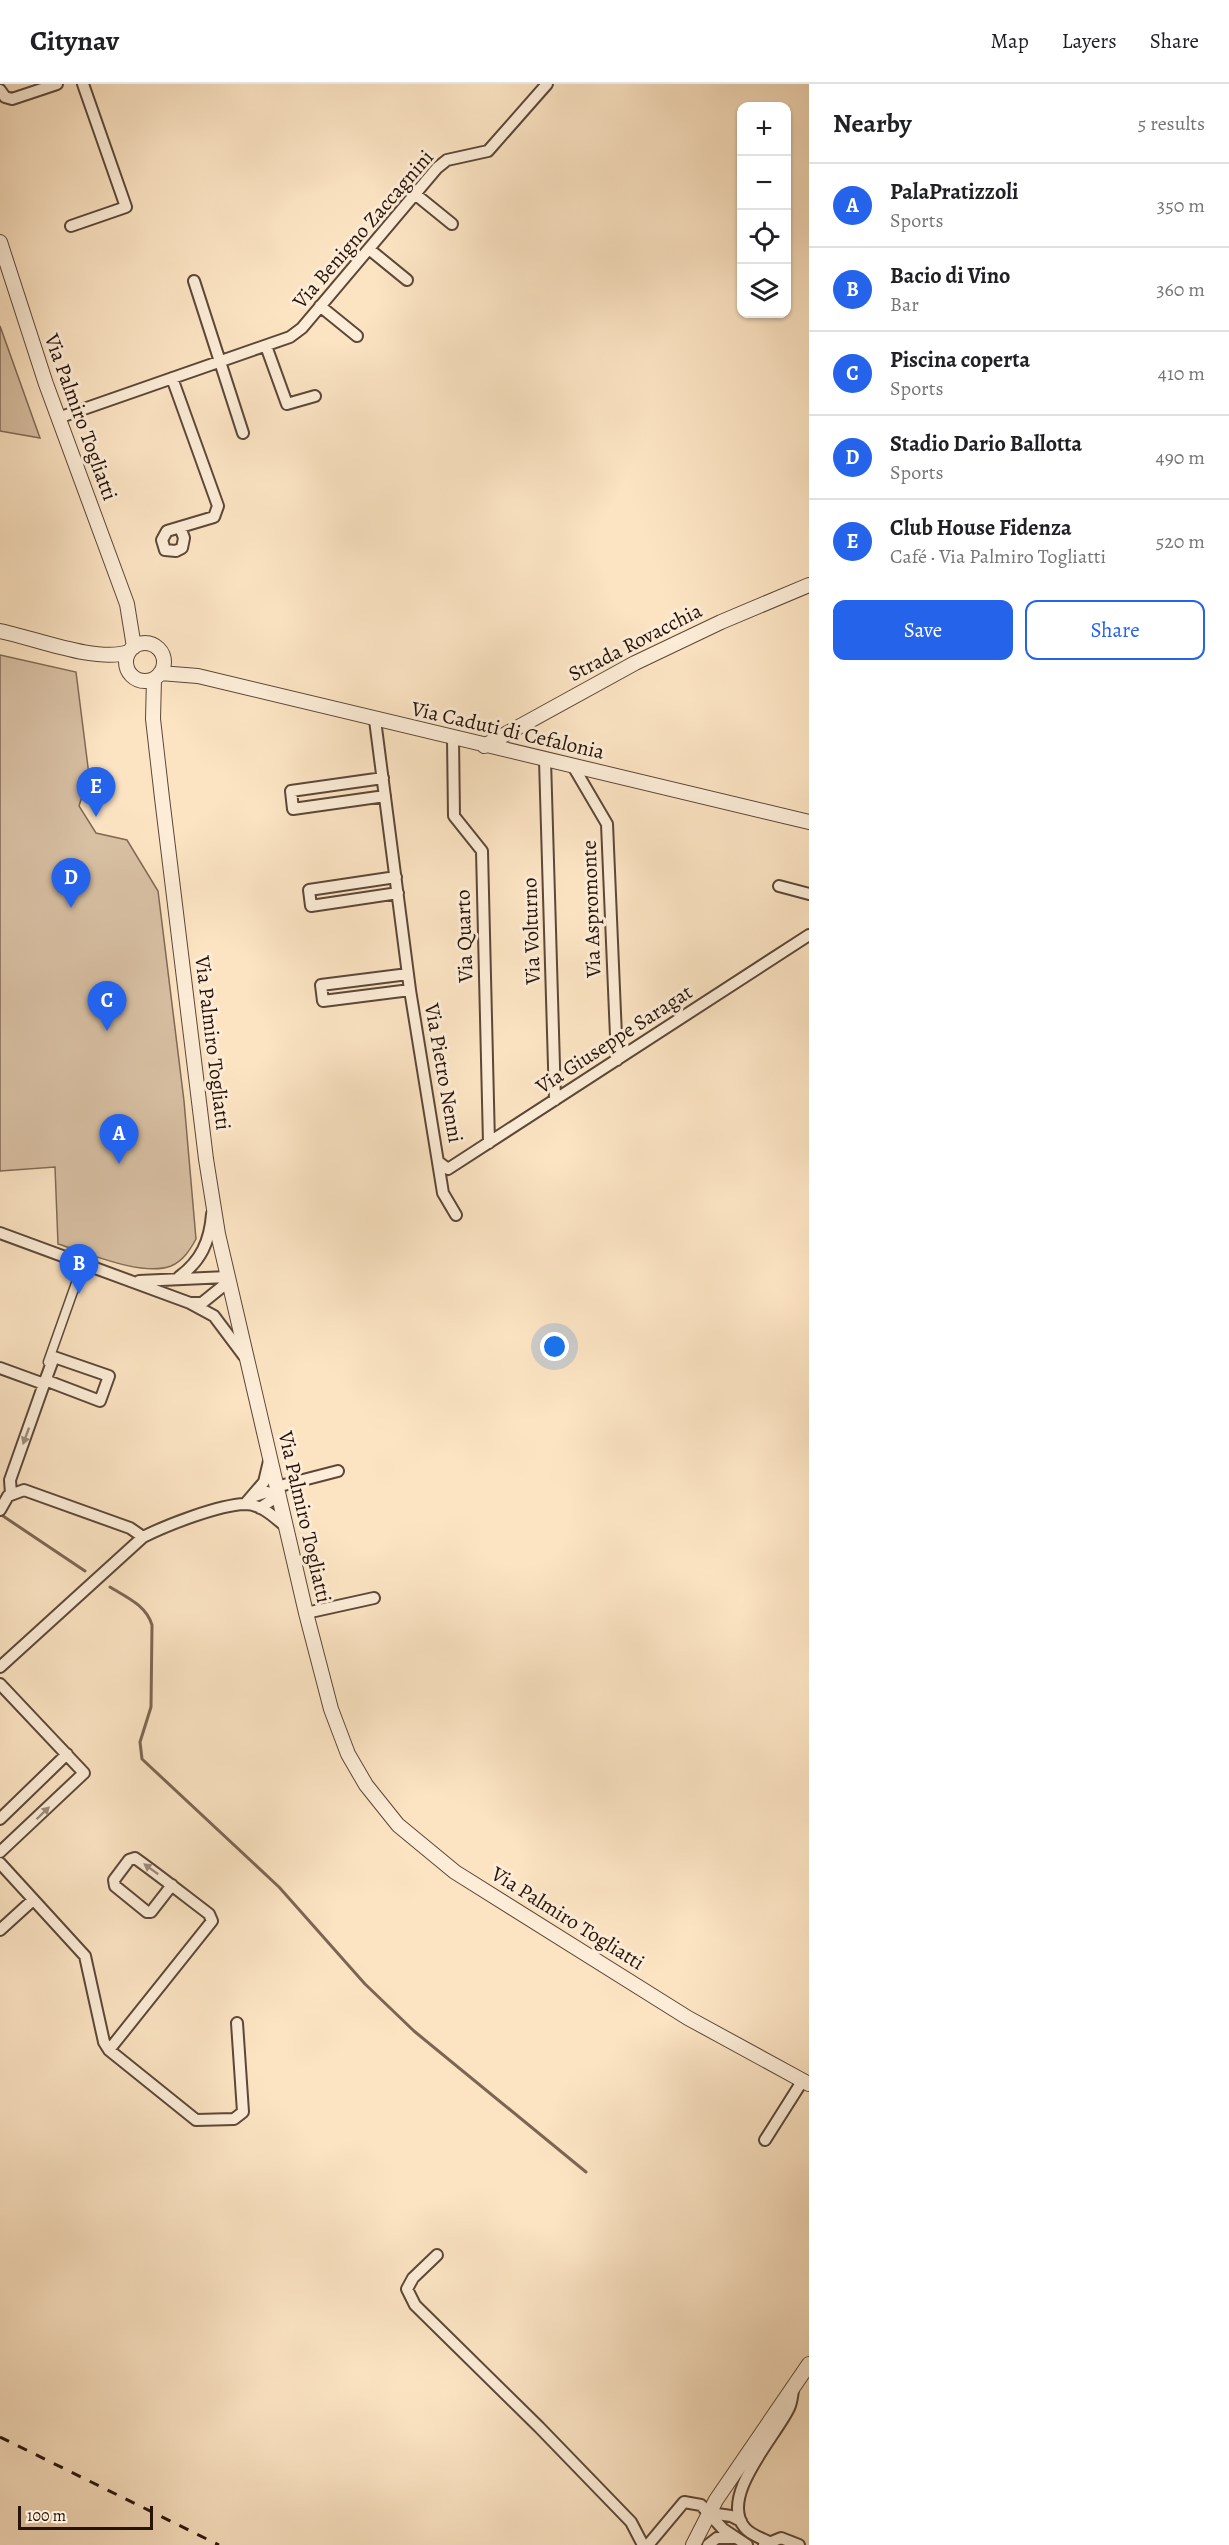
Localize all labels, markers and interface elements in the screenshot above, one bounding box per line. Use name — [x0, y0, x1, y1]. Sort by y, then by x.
text: Citynav — [30, 22, 119, 60]
text: Map — [990, 27, 1029, 55]
text: Layers — [1062, 27, 1117, 55]
text: Share — [1150, 27, 1199, 55]
map controls — [737, 102, 791, 318]
button: + — [737, 102, 791, 156]
text: Nearby — [833, 106, 912, 141]
text: 5 results — [1138, 110, 1205, 137]
street label: Via Benigno Zaccagnini — [286, 144, 440, 315]
button: − — [737, 156, 791, 210]
text: PalaPratizzoli — [890, 177, 1018, 207]
text: A — [846, 192, 859, 219]
text: 350 m — [1157, 192, 1205, 219]
text: Sports — [890, 207, 943, 234]
button: locate — [737, 210, 791, 264]
text: Bacio di Vino — [890, 261, 1010, 291]
button: layers — [737, 264, 791, 318]
text: B — [846, 276, 859, 303]
text: 360 m — [1156, 276, 1205, 303]
text: Bar — [890, 291, 919, 318]
street label: Via Palmiro Togliatti — [37, 329, 124, 504]
text: Piscina coperta — [890, 345, 1030, 375]
text: C — [846, 360, 859, 387]
text: 410 m — [1158, 360, 1205, 387]
text: Sports — [890, 375, 943, 402]
text: Stadio Dario Ballotta — [890, 429, 1082, 459]
text: D — [846, 444, 859, 471]
text: 490 m — [1156, 444, 1205, 471]
text: Sports — [890, 459, 943, 486]
text: Club House Fidenza — [890, 513, 1072, 543]
text: E — [847, 528, 858, 555]
text: 520 m — [1156, 528, 1205, 555]
text: Café · Via Palmiro Togliatti — [890, 543, 1106, 570]
street label: Strada Rovacchia — [563, 596, 707, 688]
button: Save — [833, 600, 1013, 660]
button: Share — [1025, 600, 1205, 660]
street label: Via Caduti di Cefalonia — [408, 694, 607, 766]
pin: E — [76, 768, 116, 817]
street label: Via Aspromonte — [575, 840, 607, 979]
pin: D — [52, 858, 90, 908]
street label: Via Volturno — [515, 877, 547, 986]
street label: Via Quarto — [448, 889, 480, 984]
street label: Via Palmiro Togliatti — [188, 953, 238, 1132]
street label: Via Giuseppe Saragat — [529, 978, 698, 1101]
pin: C — [88, 982, 126, 1031]
street label: Via Pietro Nenni — [418, 1000, 470, 1145]
pin: A — [100, 1114, 138, 1164]
pin: B — [60, 1244, 98, 1294]
your location — [540, 1332, 569, 1361]
one-way arrow — [21, 1427, 31, 1445]
street label: Via Palmiro Togliatti — [271, 1427, 338, 1606]
one-way arrow — [35, 1806, 49, 1820]
street label: Via Palmiro Togliatti — [485, 1859, 650, 1976]
one-way arrow — [143, 1863, 159, 1876]
scale bar — [18, 2503, 153, 2530]
text: 100 m — [27, 2505, 66, 2527]

